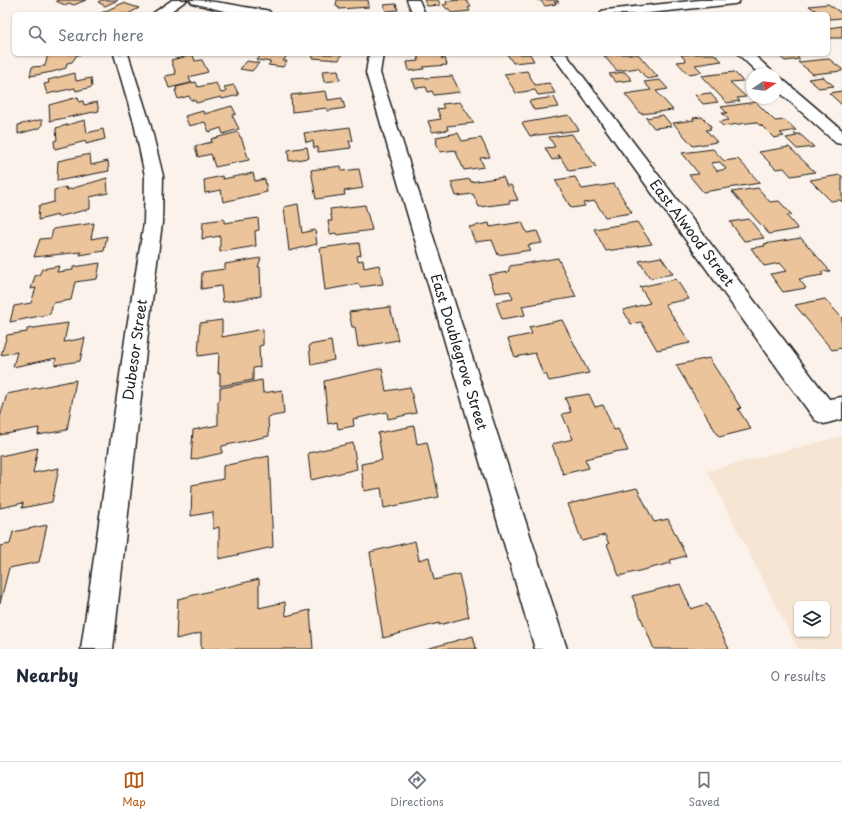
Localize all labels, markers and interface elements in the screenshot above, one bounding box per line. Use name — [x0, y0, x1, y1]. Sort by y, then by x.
search box — [12, 12, 830, 56]
icon: search — [26, 23, 48, 45]
text: Search here — [58, 23, 144, 46]
north arrow — [746, 68, 782, 104]
street label: East Alwood Street — [645, 175, 740, 291]
street label: East Doublegrove Street — [426, 271, 493, 433]
street label: Dubesor Street — [117, 298, 152, 402]
map controls — [794, 601, 830, 637]
button: layers — [794, 601, 830, 637]
text: Nearby — [16, 662, 78, 688]
text: 0 results — [771, 666, 826, 685]
tab: Map — [122, 769, 146, 810]
tab: Directions — [390, 769, 444, 810]
tab: Saved — [688, 769, 720, 810]

